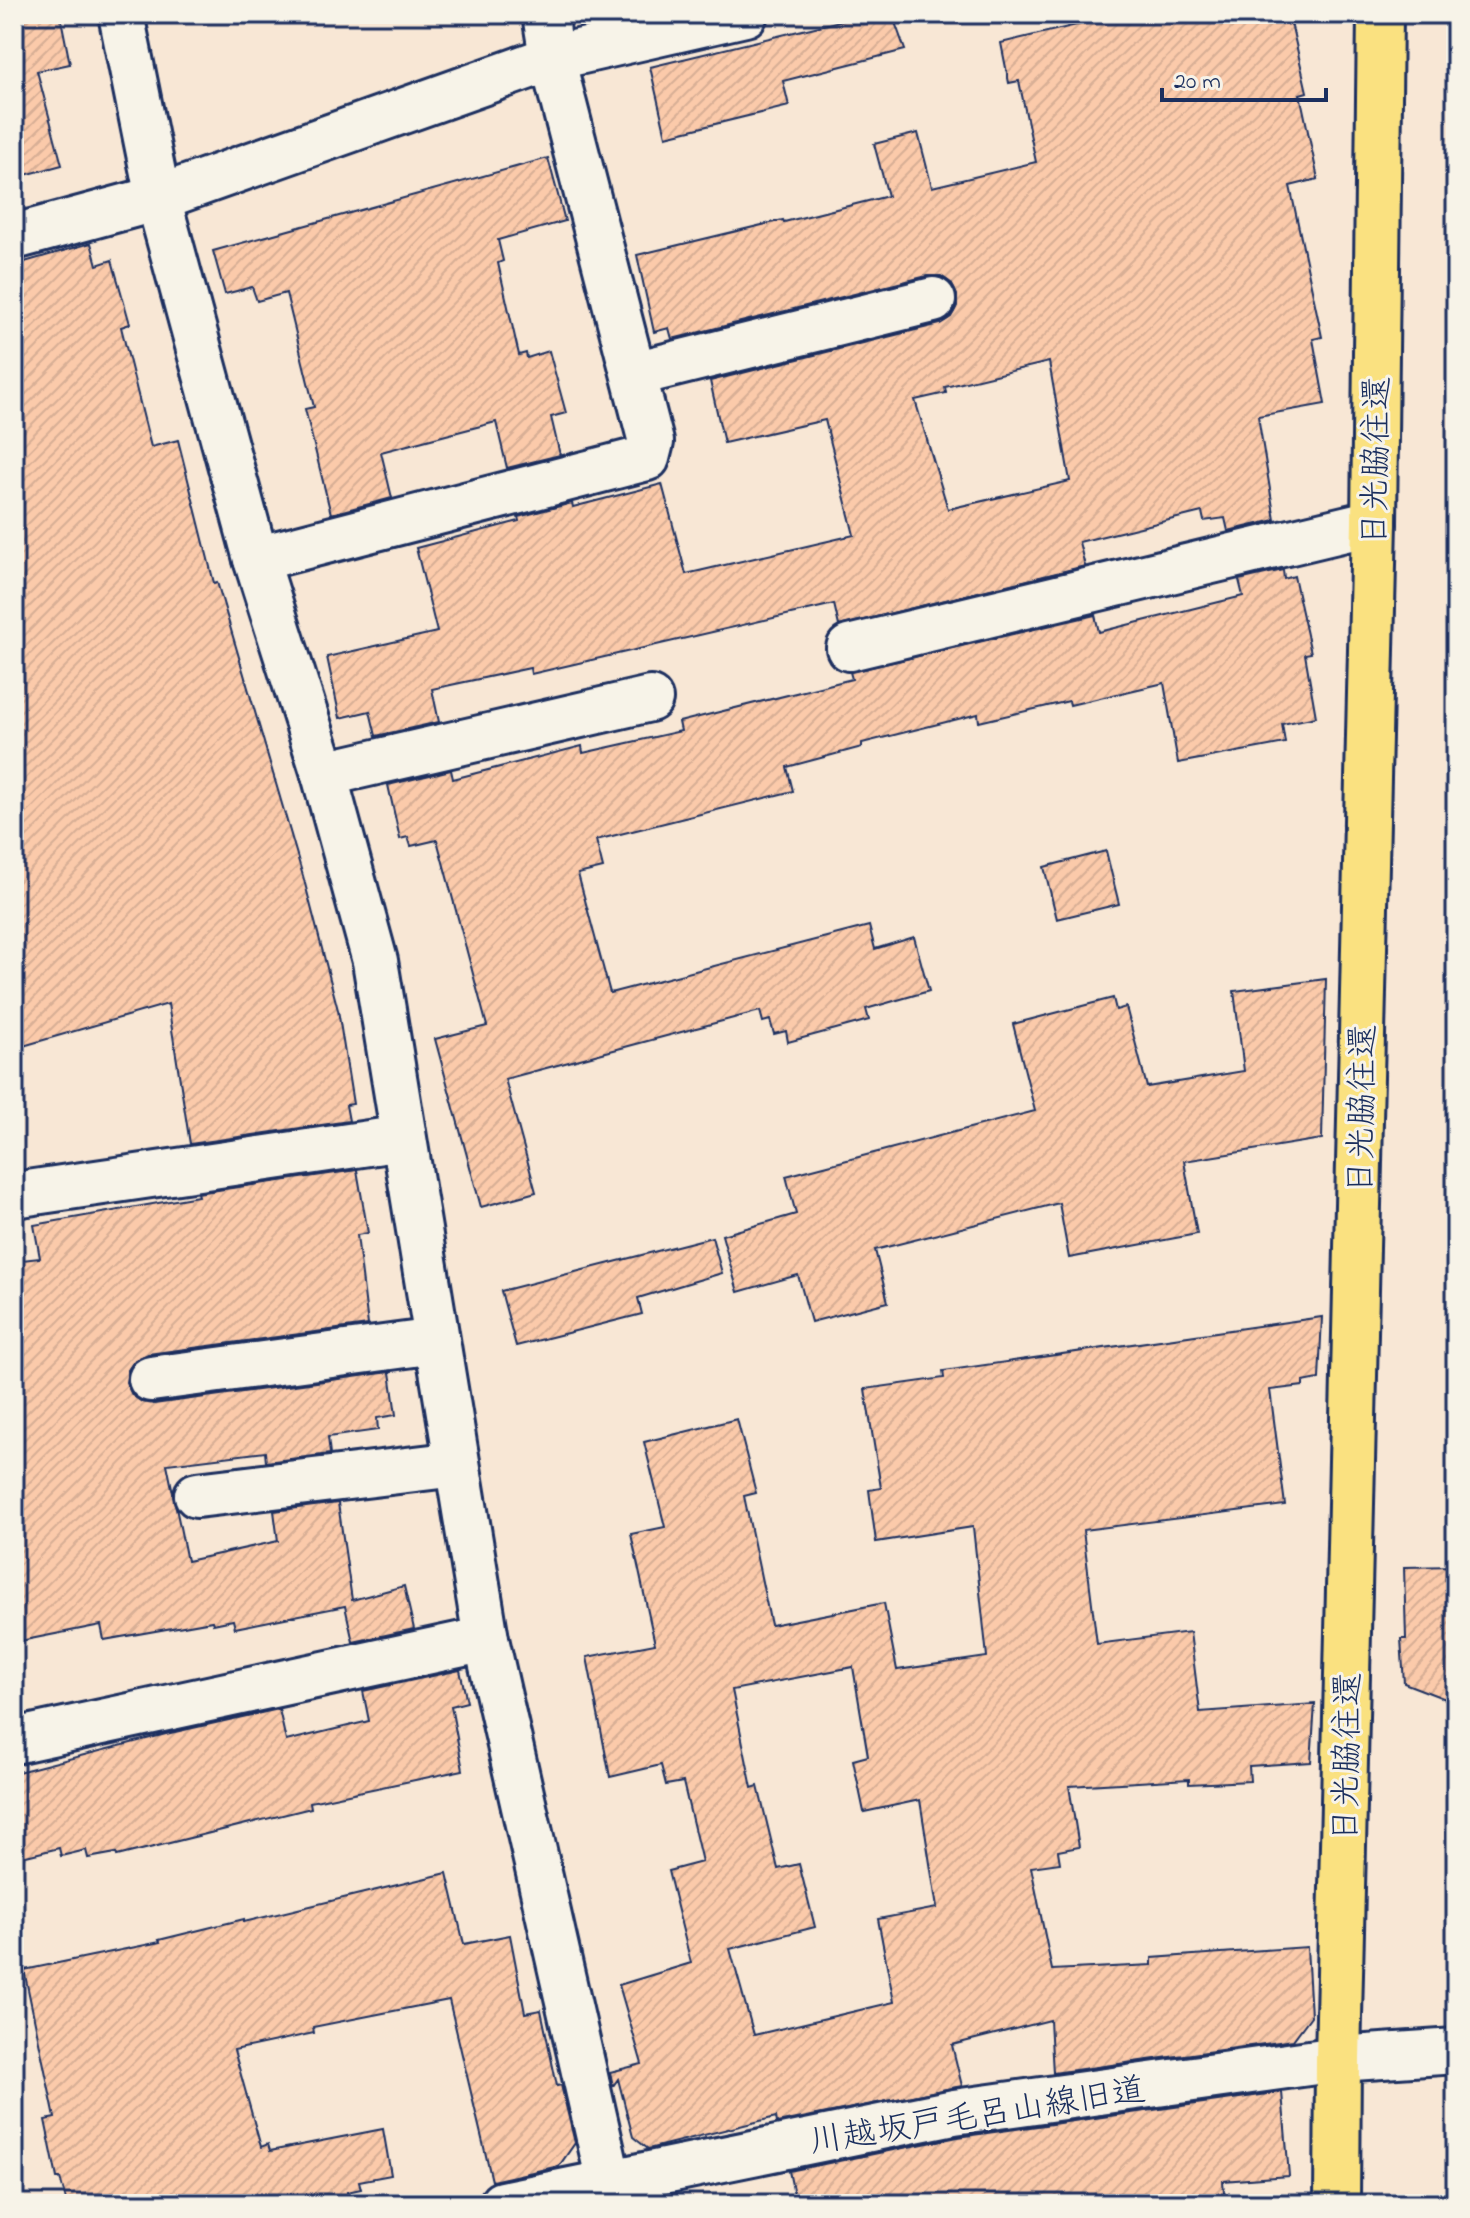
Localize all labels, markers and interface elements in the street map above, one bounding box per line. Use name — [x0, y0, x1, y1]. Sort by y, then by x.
scale bar — [1162, 52, 1326, 102]
text: 20 m — [1174, 65, 1221, 100]
street label: 日光脇往還 — [1352, 376, 1404, 546]
street label: 日光脇往還 — [1338, 1024, 1390, 1194]
street label: 日光脇往還 — [1323, 1672, 1375, 1842]
street label: 川越坂戸毛呂山線旧道 — [806, 2067, 1149, 2169]

